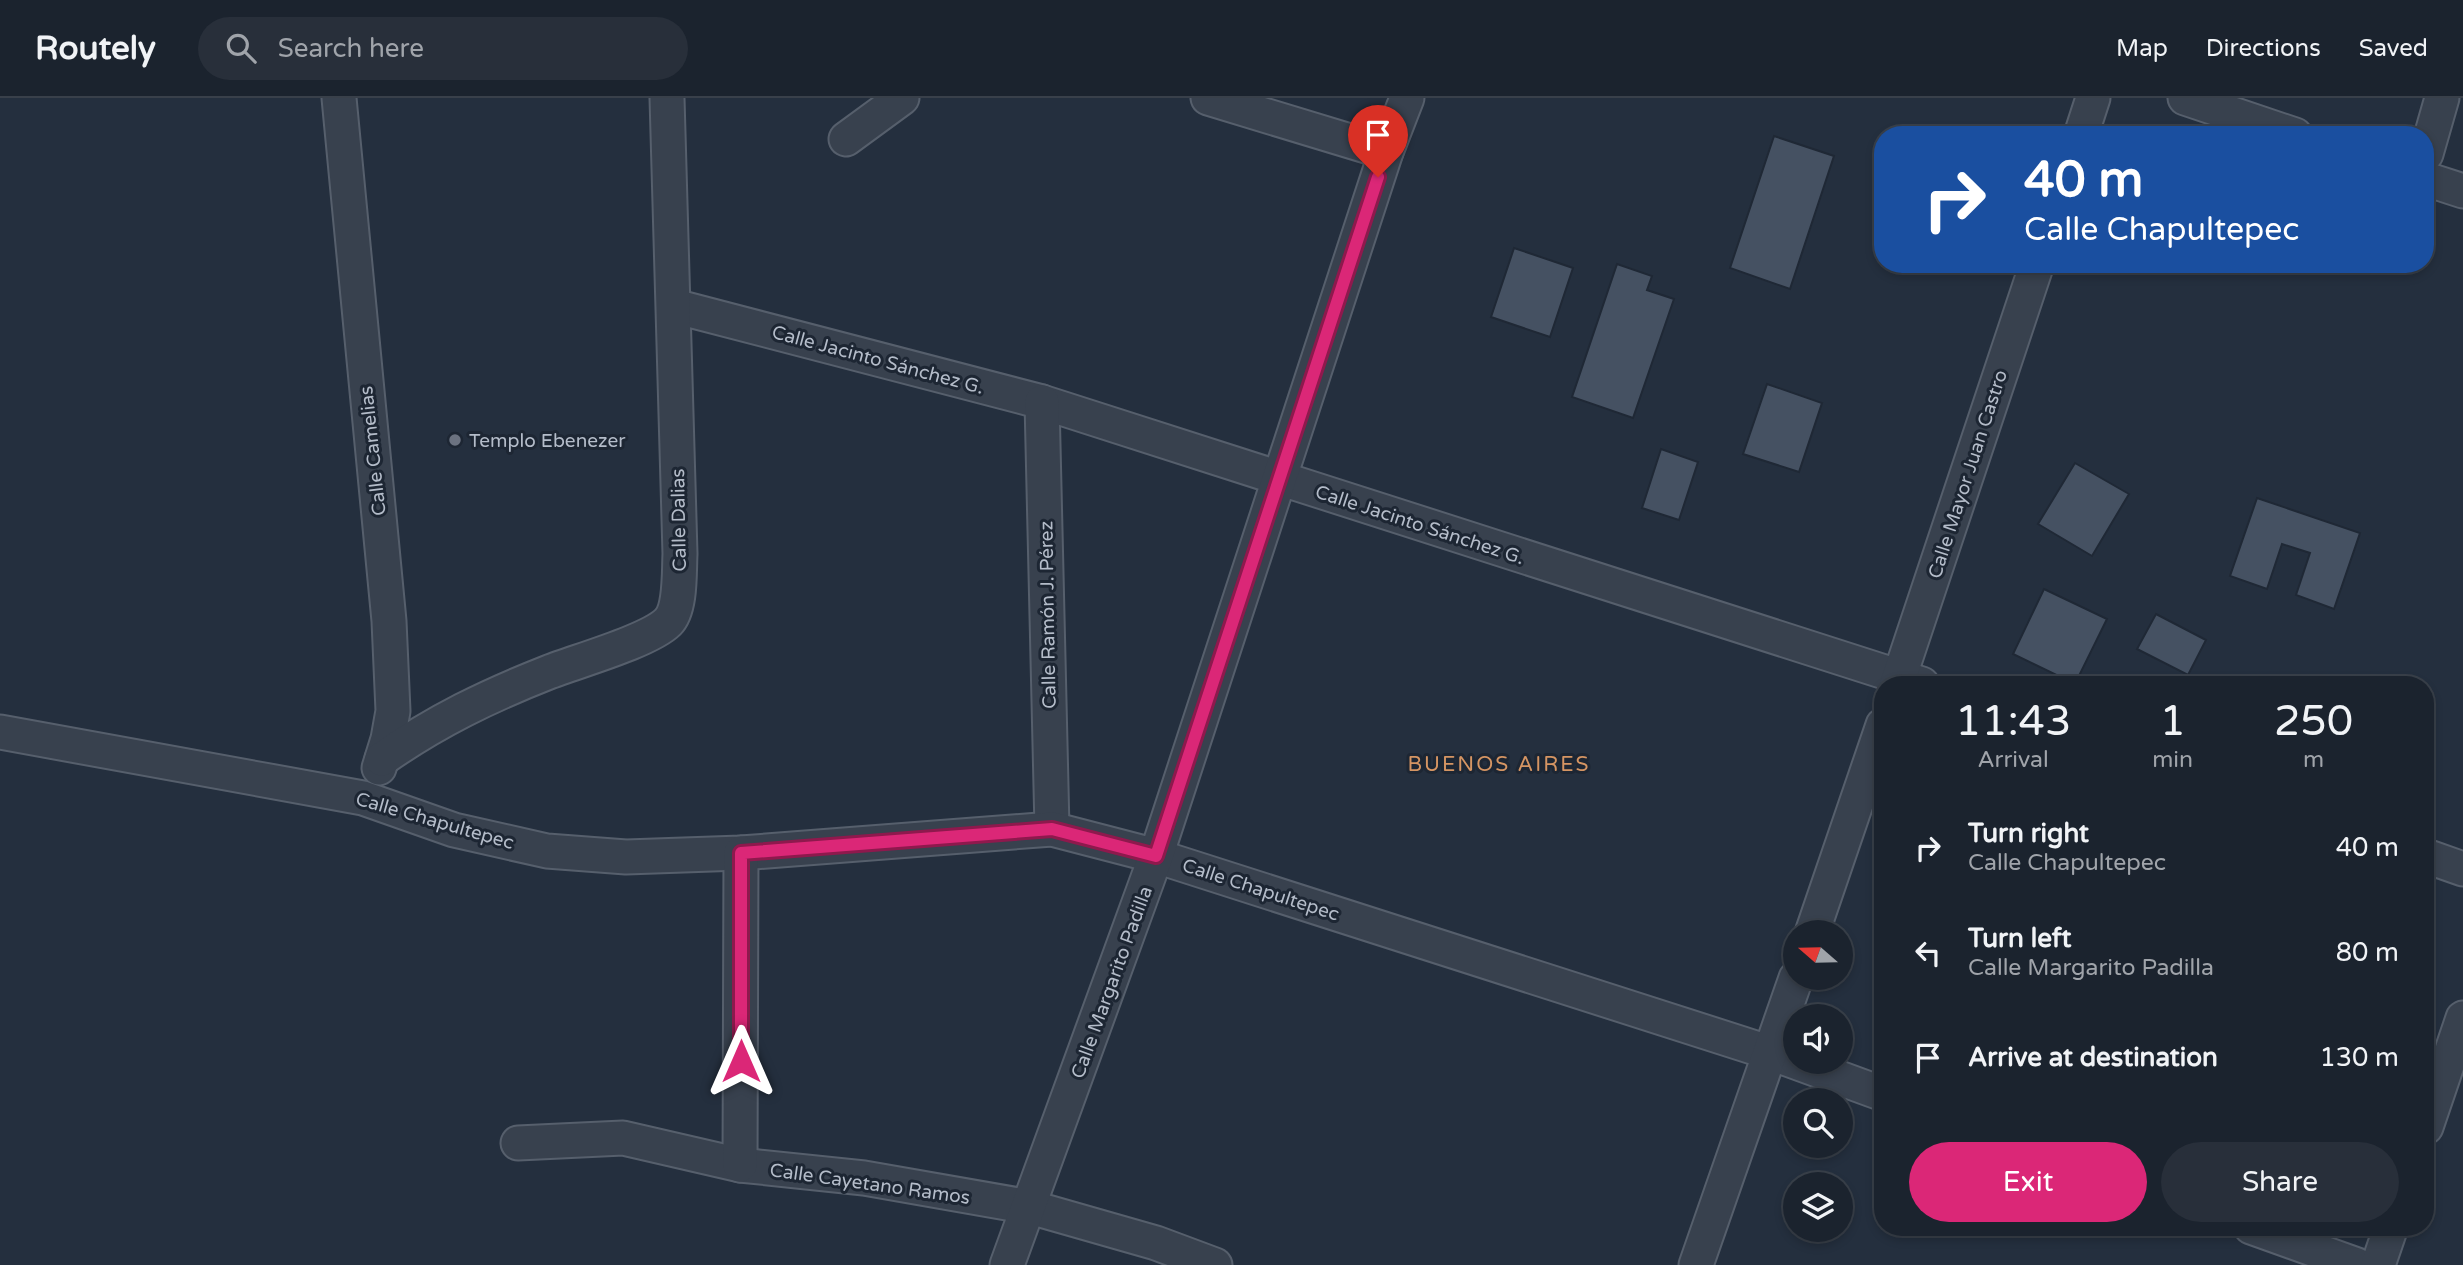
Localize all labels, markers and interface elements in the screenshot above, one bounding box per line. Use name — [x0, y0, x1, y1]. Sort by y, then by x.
search box — [198, 17, 688, 80]
text: Routely — [35, 29, 156, 68]
icon: search — [222, 29, 260, 67]
text: Search here — [278, 33, 424, 64]
text: Map — [2116, 34, 2168, 63]
text: Directions — [2206, 34, 2321, 63]
text: Saved — [2359, 34, 2428, 63]
pin — [1348, 105, 1408, 177]
icon: arrive — [1359, 116, 1397, 154]
text: 40 m — [2024, 151, 2143, 210]
icon: right — [1909, 154, 2000, 245]
text: Calle Chapultepec — [2024, 211, 2299, 249]
street label: Calle Jacinto Sánchez G. — [769, 321, 986, 399]
street label: Calle Mayor Juan Castro — [1924, 367, 2012, 581]
street label: Calle Camelias — [355, 385, 391, 517]
place label: Templo Ebenezer — [469, 430, 626, 452]
marker: Templo Ebenezer — [447, 432, 463, 448]
street label: Calle Dalias — [667, 468, 691, 572]
street label: Calle Jacinto Sánchez G. — [1312, 481, 1527, 569]
street label: Calle Ramón J. Pérez — [1035, 521, 1061, 709]
text: 11:43 — [1955, 696, 2071, 747]
text: 1 — [2159, 696, 2186, 747]
text: 250 — [2274, 696, 2353, 747]
text: Arrival — [1978, 746, 2049, 774]
text: min — [2152, 746, 2193, 774]
text: m — [2303, 746, 2324, 774]
district label: BUENOS AIRES — [1407, 752, 1591, 777]
street label: Calle Chapultepec — [353, 788, 516, 854]
text: Turn right — [1968, 818, 2089, 849]
icon: right — [1909, 829, 1947, 867]
text: 40 m — [2336, 832, 2399, 863]
text: Calle Chapultepec — [1968, 849, 2166, 877]
street label: Calle Chapultepec — [1180, 854, 1342, 926]
street label: Calle Margarito Padilla — [1067, 883, 1157, 1082]
north arrow — [1783, 920, 1853, 990]
map controls — [1783, 920, 1853, 1242]
text: Turn left — [1968, 923, 2071, 954]
icon: left — [1909, 934, 1947, 972]
text: 80 m — [2336, 937, 2399, 968]
text: Calle Margarito Padilla — [1968, 954, 2214, 982]
button: sound — [1783, 1004, 1853, 1074]
position arrow — [704, 1024, 778, 1098]
icon: arrive — [1909, 1039, 1947, 1077]
text: Arrive at destination — [1968, 1042, 2218, 1073]
text: 130 m — [2319, 1042, 2399, 1073]
button: search — [1783, 1088, 1853, 1158]
button: Exit — [1909, 1142, 2147, 1222]
button: Share — [2161, 1142, 2399, 1222]
street label: Calle Cayetano Ramos — [768, 1159, 971, 1209]
button: layers — [1783, 1172, 1853, 1242]

